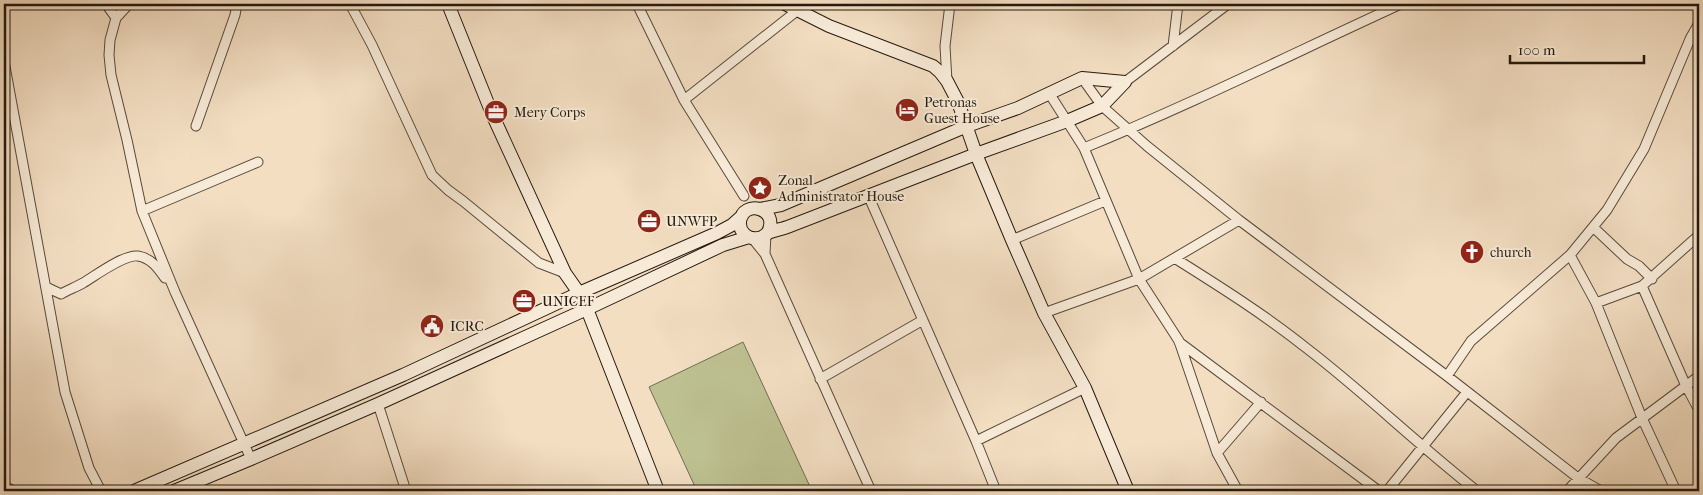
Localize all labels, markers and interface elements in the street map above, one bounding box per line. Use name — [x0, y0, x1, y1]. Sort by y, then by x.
scale bar — [1510, 32, 1644, 64]
text: 100 m — [1518, 41, 1556, 59]
place label: Petronas Guest House — [924, 94, 1000, 127]
hotel icon: Petronas Guest House — [894, 97, 920, 123]
office icon: Mery Corps — [483, 99, 509, 125]
place label: Mery Corps — [514, 104, 586, 121]
place label: Zonal Administrator House — [777, 172, 904, 205]
place icon: Zonal Administrator House — [747, 175, 773, 201]
office icon: UNWFP — [636, 208, 662, 234]
place label: UNWFP — [666, 213, 718, 230]
church icon: church — [1459, 239, 1485, 265]
place label: church — [1490, 244, 1532, 261]
office icon: UNICEF — [511, 288, 537, 314]
place label: UNICEF — [542, 293, 595, 310]
public building icon: ICRC — [419, 313, 445, 339]
place label: ICRC — [450, 318, 484, 335]

